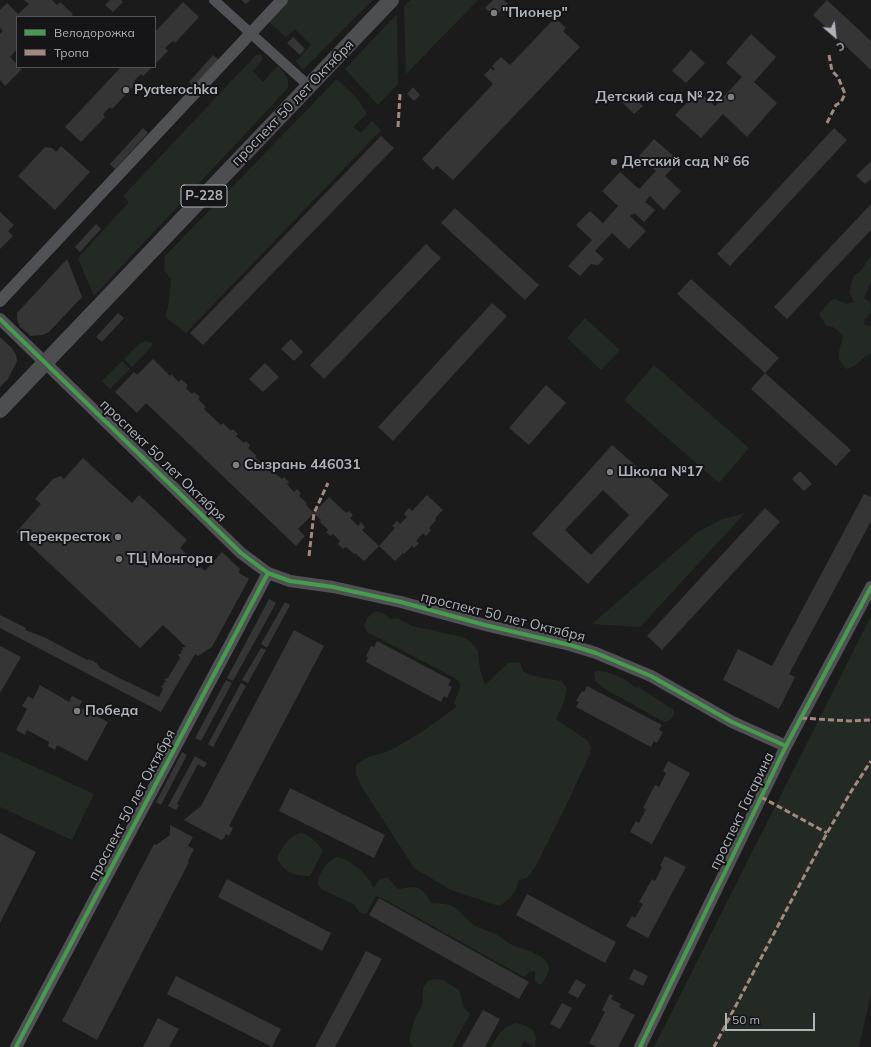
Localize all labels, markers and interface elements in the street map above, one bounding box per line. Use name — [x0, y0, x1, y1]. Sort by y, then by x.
place label: "Пионер" — [502, 5, 568, 21]
marker: "Пионер" — [489, 8, 499, 18]
legend — [16, 16, 156, 68]
north arrow — [815, 16, 855, 56]
text: Велодорожка — [54, 25, 135, 40]
street label: проспект 50 лет Октября — [228, 36, 358, 170]
text: С — [834, 39, 847, 55]
text: Тропа — [54, 45, 89, 60]
place label: Pyaterochka — [134, 82, 218, 98]
marker: Pyaterochka — [121, 85, 131, 95]
place label: Детский сад № 22 — [596, 89, 723, 105]
marker: Детский сад № 22 — [726, 92, 736, 102]
place label: Детский сад № 66 — [622, 154, 749, 170]
marker: Детский сад № 66 — [609, 157, 619, 167]
road number: Р-228 — [181, 185, 227, 207]
street label: проспект 50 лет Октября — [96, 396, 230, 526]
place label: Сызрань 446031 — [244, 457, 361, 473]
marker: Сызрань 446031 — [231, 460, 241, 470]
place label: Школа №17 — [618, 464, 703, 480]
marker: Школа №17 — [605, 467, 615, 477]
place label: Перекресток — [19, 529, 110, 545]
marker: Перекресток — [113, 532, 123, 542]
place label: ТЦ Монгора — [127, 551, 213, 567]
marker: ТЦ Монгора — [114, 554, 124, 564]
street label: проспект 50 лет Октября — [419, 588, 587, 646]
place label: Победа — [85, 703, 138, 719]
marker: Победа — [72, 706, 82, 716]
street label: проспект 50 лет Октября — [85, 726, 179, 884]
street label: проспект Гагарина — [706, 749, 778, 873]
scale bar — [727, 1005, 817, 1031]
text: 50 m — [732, 1012, 760, 1027]

